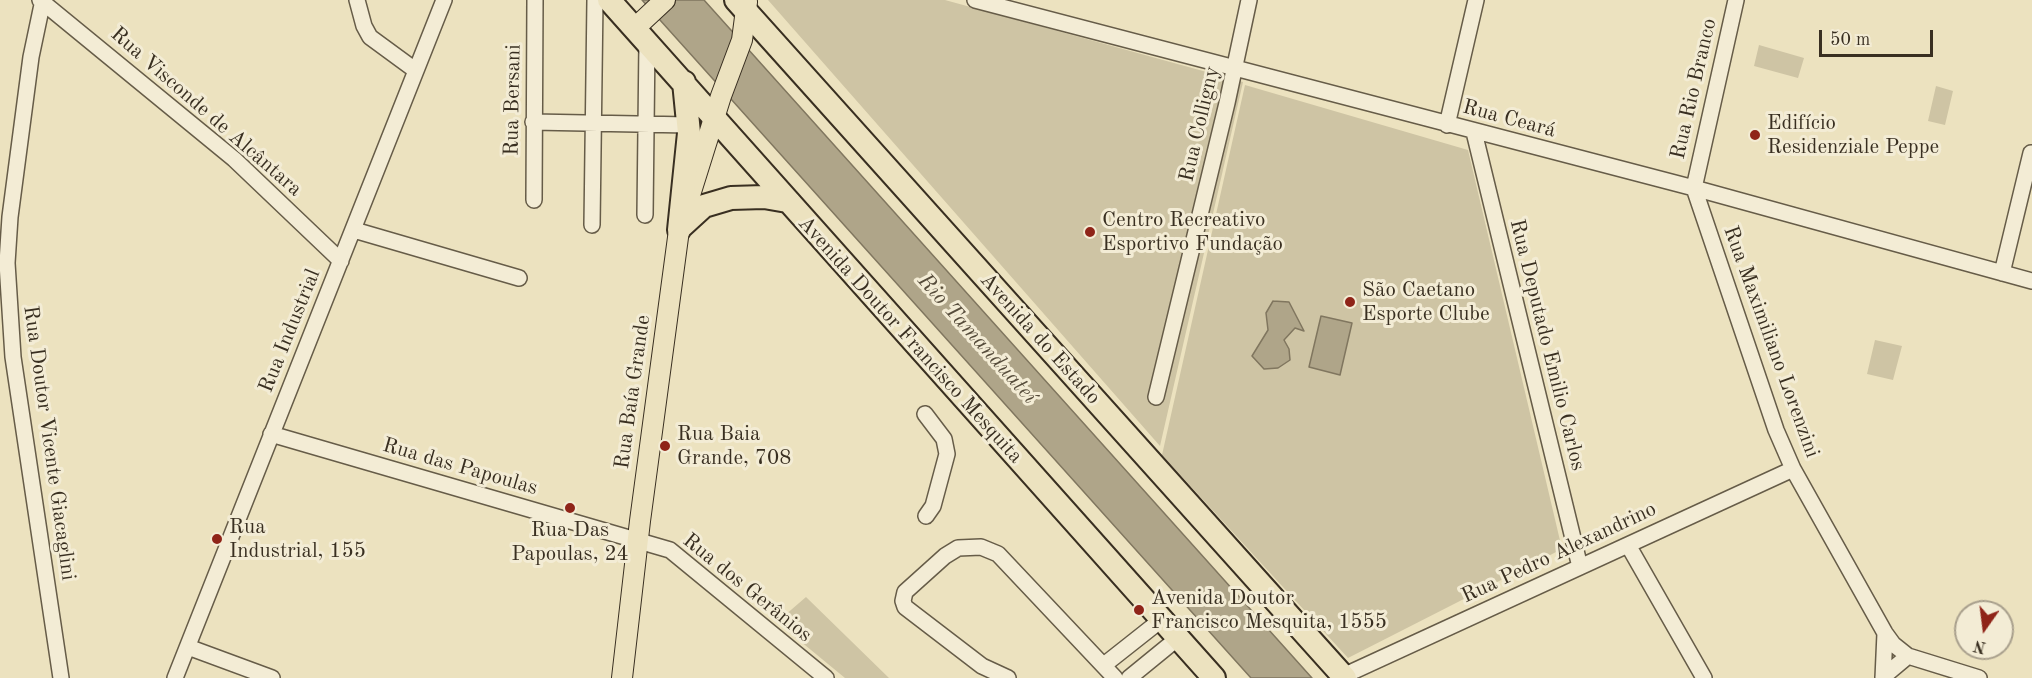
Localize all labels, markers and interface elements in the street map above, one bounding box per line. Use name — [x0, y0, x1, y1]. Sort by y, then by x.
street label: Rua Rio Branco — [1666, 16, 1722, 162]
scale bar — [1822, 18, 1936, 56]
street label: Rua Visconde de Alcântara — [105, 22, 307, 202]
text: 50 m — [1830, 31, 1870, 49]
street label: Rua Bersani — [499, 44, 527, 156]
street label: Rua Colligny — [1174, 64, 1226, 184]
street label: Rua Ceará — [1460, 94, 1558, 144]
place label: Edifício Residenziale Peppe — [1767, 110, 1939, 160]
marker: Edifício Residenziale Peppe — [1748, 128, 1762, 142]
place label: Centro Recreativo Esportivo Fundação — [1102, 207, 1283, 257]
street label: Avenida Doutor Francisco Mesquita — [792, 211, 1028, 469]
street label: Rua Deputado Emilio Carlos — [1504, 217, 1590, 473]
street label: Rua Maximiliano Lorenzini — [1717, 223, 1825, 461]
marker: Centro Recreativo Esportivo Fundação — [1083, 225, 1097, 239]
street label: Rua Industrial — [254, 266, 326, 396]
water label: Rio Tamanduateí — [911, 268, 1043, 410]
street label: Avenida do Estado — [974, 268, 1106, 410]
place label: São Caetano Esporte Clube — [1362, 277, 1490, 327]
marker: São Caetano Esporte Clube — [1343, 295, 1357, 309]
street label: Rua Doutor Vicente Giacaglini — [17, 304, 81, 582]
street label: Rua Baía Grande — [610, 313, 656, 471]
place label: Rua Baia Grande, 708 — [677, 421, 791, 471]
street label: Rua das Papoulas — [380, 433, 540, 501]
marker: Rua Baia Grande, 708 — [658, 439, 672, 453]
street label: Rua Pedro Alexandrino — [1458, 497, 1660, 609]
marker: Rua Das Papoulas, 24 — [563, 501, 577, 515]
place label: Rua Industrial, 155 — [229, 514, 366, 564]
place label: Rua Das Papoulas, 24 — [511, 517, 629, 567]
street label: Rua dos Gerânios — [677, 528, 817, 648]
marker: Rua Industrial, 155 — [210, 532, 224, 546]
place label: Avenida Doutor Francisco Mesquita, 1555 — [1151, 585, 1387, 635]
north arrow — [1954, 600, 2014, 660]
marker: Avenida Doutor Francisco Mesquita, 1555 — [1132, 603, 1146, 617]
text: N — [1972, 636, 1988, 655]

